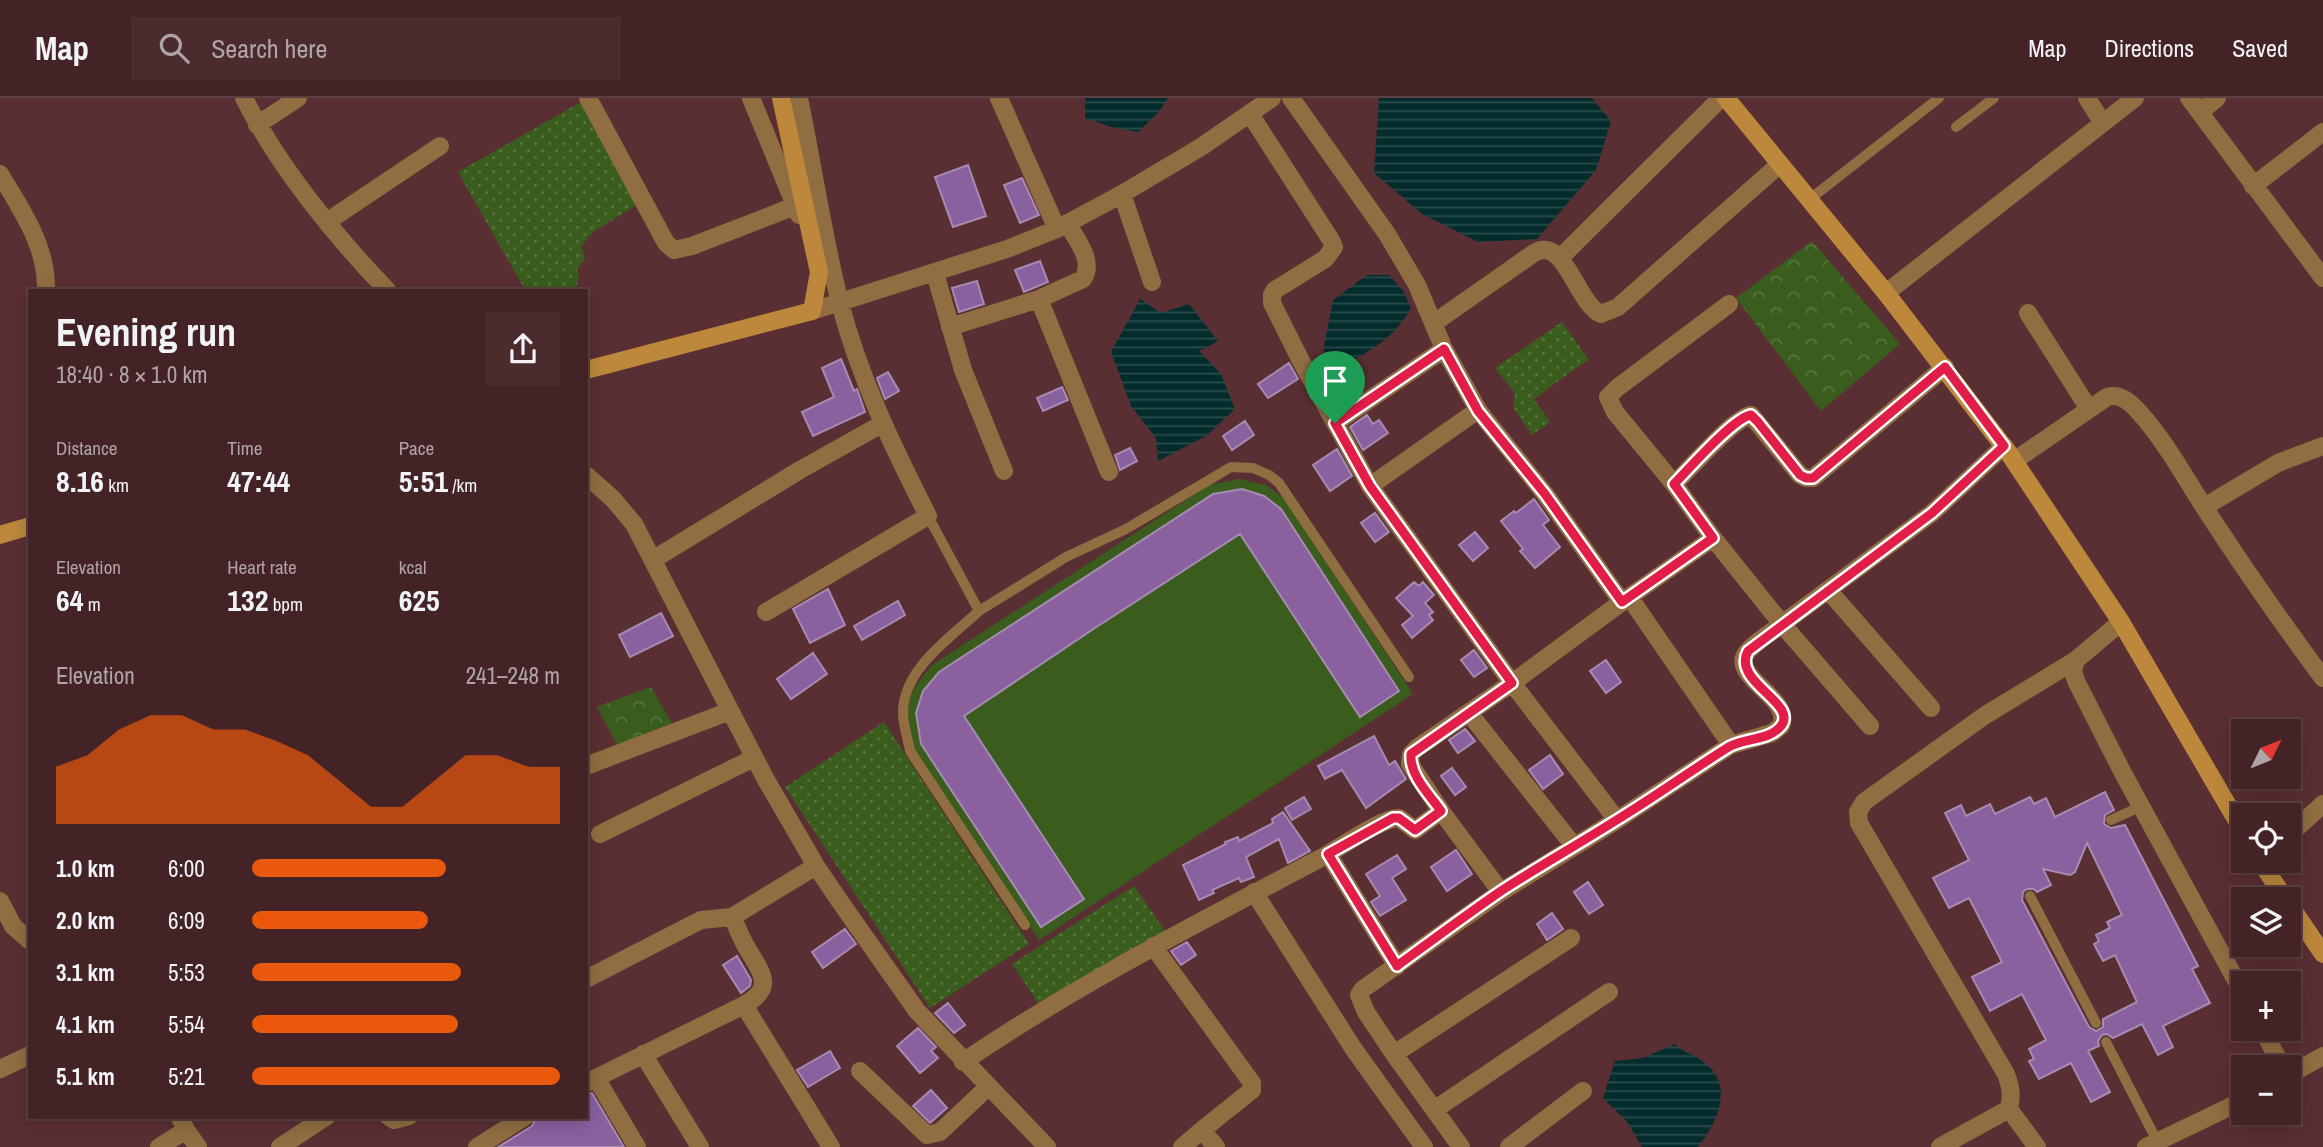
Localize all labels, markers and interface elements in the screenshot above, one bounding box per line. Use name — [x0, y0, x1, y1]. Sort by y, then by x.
search box — [131, 17, 621, 80]
text: Map — [35, 26, 89, 70]
icon: search — [155, 29, 193, 67]
text: Search here — [211, 31, 327, 66]
text: Map — [2028, 32, 2066, 64]
text: Directions — [2104, 32, 2194, 64]
text: Saved — [2232, 32, 2288, 64]
text: Evening run — [56, 307, 236, 358]
button: share — [486, 312, 560, 386]
pin — [1305, 351, 1365, 423]
text: 18:40 · 8 × 1.0 km — [56, 359, 208, 390]
icon: arrive — [1316, 362, 1354, 400]
text: Distance — [56, 435, 117, 461]
text: Time — [227, 435, 262, 461]
text: Pace — [399, 435, 434, 461]
text: 8.16 — [56, 461, 104, 501]
text: 47:44 — [227, 461, 290, 501]
text: 5:51 — [399, 461, 448, 501]
text: km — [104, 472, 129, 498]
text: /km — [448, 472, 477, 498]
text: Elevation — [56, 554, 121, 580]
text: Heart rate — [227, 554, 297, 580]
text: kcal — [399, 554, 426, 580]
text: 64 — [56, 580, 83, 620]
text: 132 — [227, 580, 268, 620]
text: 625 — [399, 580, 440, 620]
text: m — [83, 591, 101, 617]
text: bpm — [268, 591, 303, 617]
text: Elevation — [56, 660, 135, 691]
text: 241–248 m — [466, 660, 560, 691]
north arrow — [2231, 719, 2301, 789]
map controls — [2231, 719, 2301, 1125]
button: locate — [2231, 803, 2301, 873]
text: 1.0 km — [56, 853, 115, 884]
text: 6:00 — [168, 853, 205, 884]
button: layers — [2231, 887, 2301, 957]
text: 2.0 km — [56, 905, 115, 936]
text: 6:09 — [168, 905, 205, 936]
text: 3.1 km — [56, 957, 115, 988]
text: 5:53 — [168, 957, 205, 988]
button: + — [2231, 971, 2301, 1041]
text: 4.1 km — [56, 1009, 115, 1040]
text: 5:54 — [168, 1009, 205, 1040]
button: − — [2231, 1055, 2301, 1125]
text: 5.1 km — [56, 1061, 115, 1092]
text: 5:21 — [168, 1061, 205, 1092]

